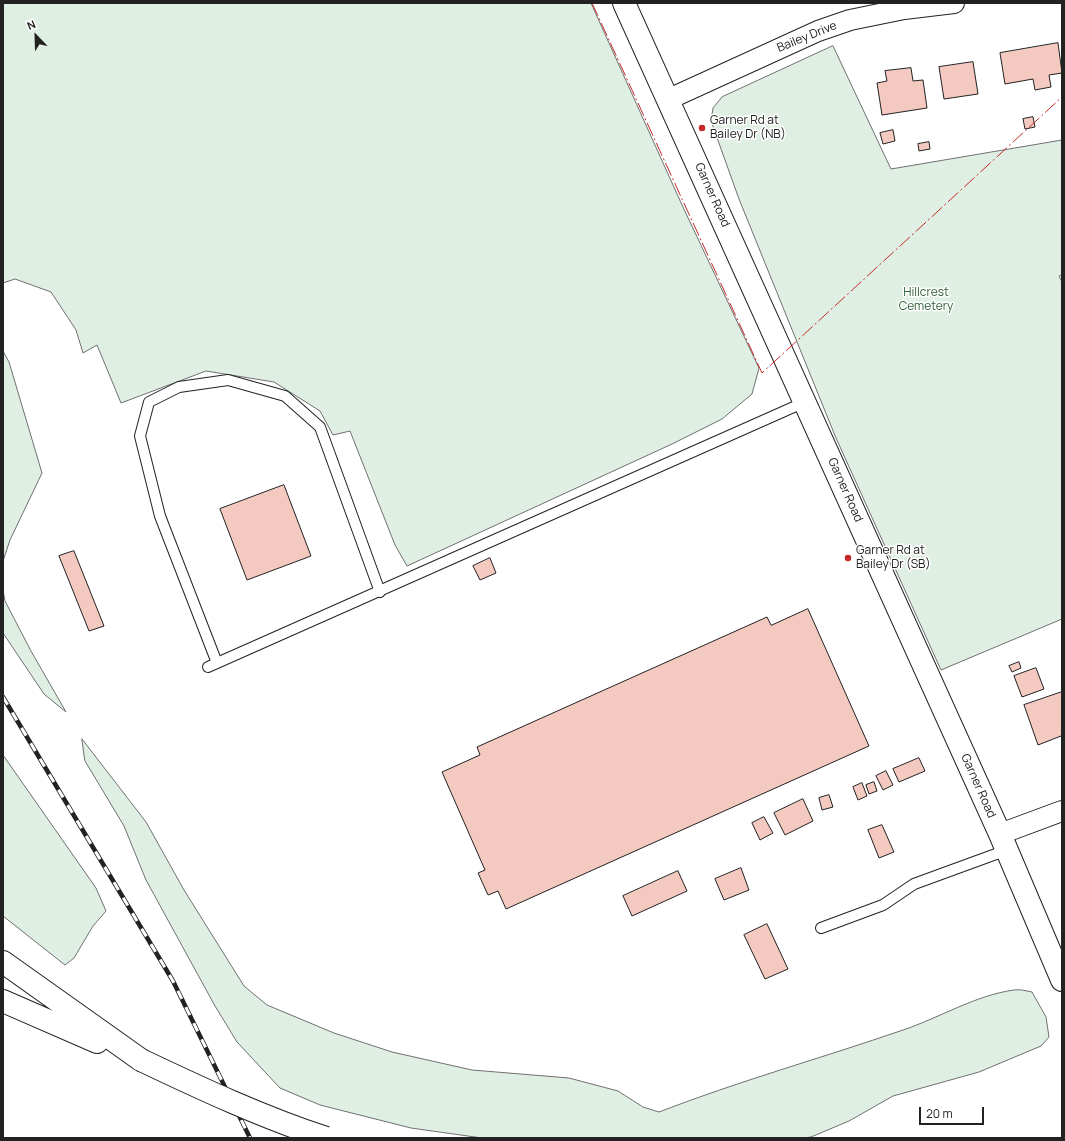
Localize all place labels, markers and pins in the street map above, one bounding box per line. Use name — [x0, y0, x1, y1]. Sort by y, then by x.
place label: Garner Rd at Bailey Dr (NB) — [710, 114, 786, 142]
marker: Garner Rd at Bailey Dr (NB) — [697, 123, 707, 133]
place label: Garner Rd at Bailey Dr (SB) — [856, 544, 931, 572]
marker: Garner Rd at Bailey Dr (SB) — [843, 553, 853, 563]

